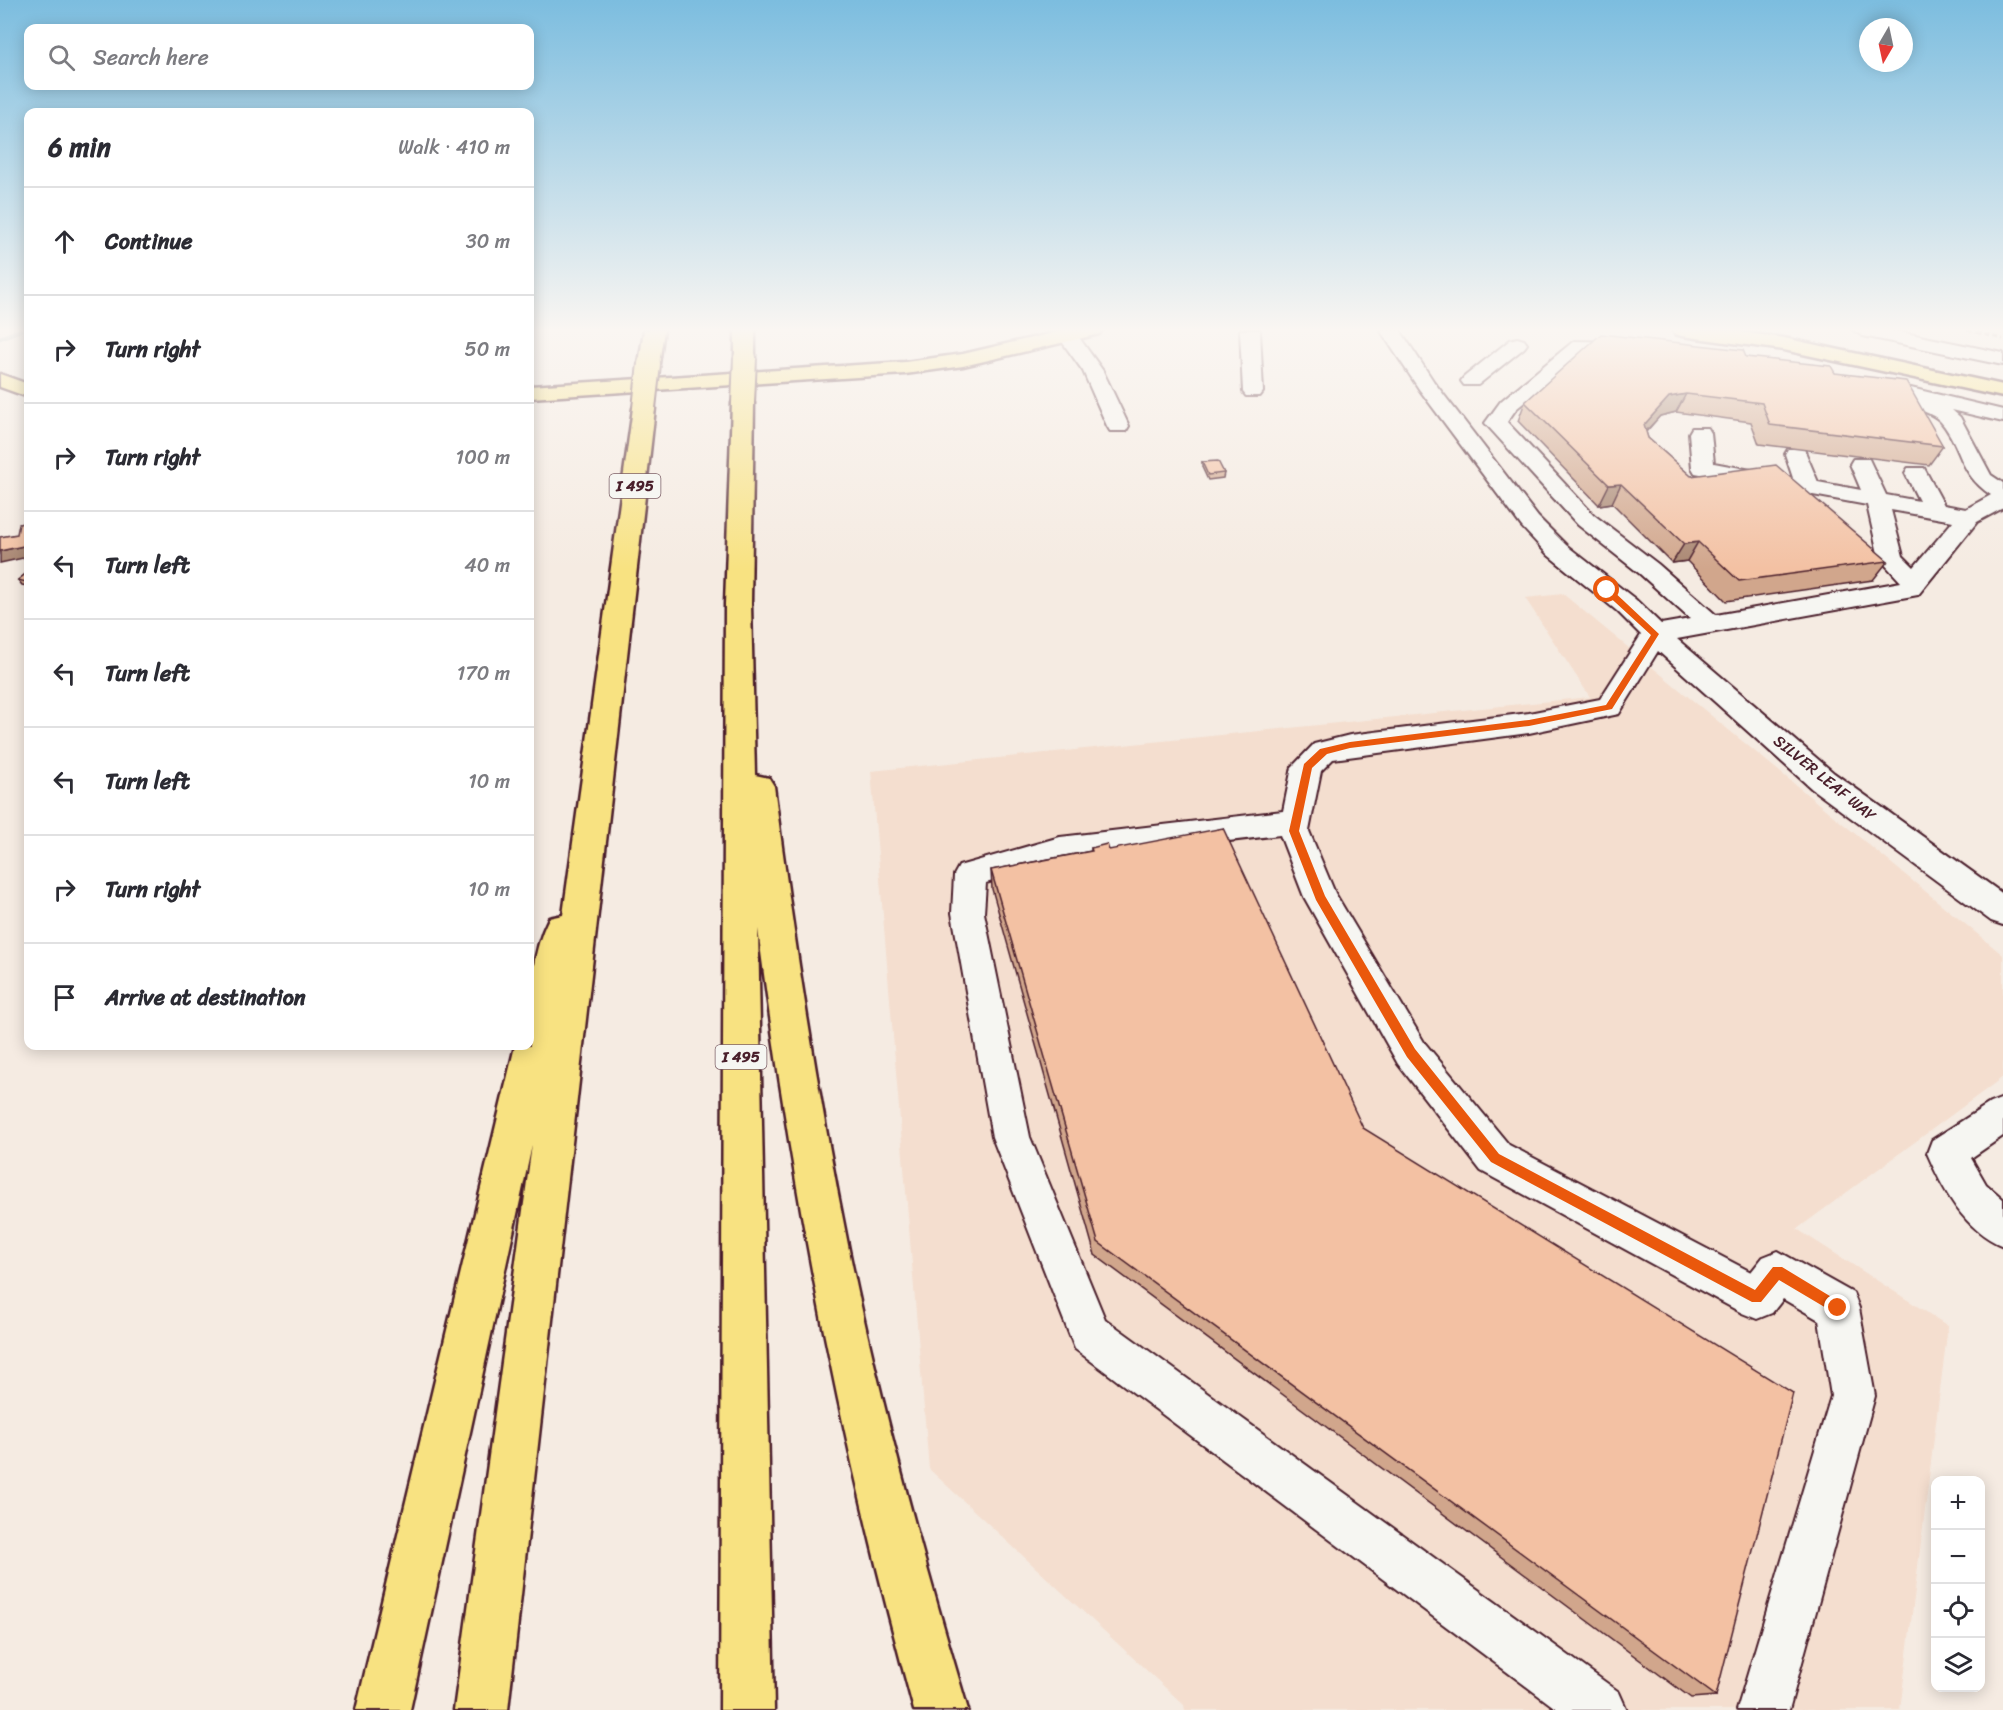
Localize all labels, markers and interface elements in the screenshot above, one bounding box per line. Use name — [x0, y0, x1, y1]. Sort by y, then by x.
north arrow — [1859, 18, 1913, 72]
search box — [24, 24, 534, 90]
text: Search here — [93, 38, 209, 77]
icon: search — [45, 41, 78, 74]
text: 6 min — [48, 124, 111, 170]
text: Walk · 410 m — [398, 130, 510, 165]
text: Continue — [105, 222, 193, 261]
text: 30 m — [466, 224, 510, 259]
icon: ahead — [48, 225, 81, 258]
text: Turn right — [105, 330, 200, 369]
text: 50 m — [465, 332, 510, 367]
icon: right — [48, 333, 81, 366]
text: Turn right — [105, 438, 200, 477]
text: 100 m — [456, 440, 510, 475]
icon: right — [48, 441, 81, 474]
road number: I 495 — [610, 474, 660, 498]
text: Turn left — [105, 546, 190, 585]
text: 40 m — [464, 548, 510, 583]
icon: left — [48, 549, 81, 582]
route start — [1593, 576, 1619, 602]
text: Turn left — [105, 654, 190, 693]
text: 170 m — [457, 656, 510, 691]
icon: left — [48, 657, 81, 690]
street label: SILVER LEAF WAY — [1767, 727, 1884, 830]
text: Turn left — [105, 762, 190, 801]
text: 10 m — [468, 764, 510, 799]
icon: left — [48, 765, 81, 798]
text: Turn right — [105, 870, 200, 909]
text: 10 m — [468, 872, 510, 907]
icon: right — [48, 873, 81, 906]
text: Arrive at destination — [105, 978, 306, 1017]
icon: arrive — [48, 981, 81, 1014]
road number: I 495 — [716, 1045, 766, 1069]
route end — [1824, 1294, 1850, 1320]
map controls — [1931, 1476, 1985, 1692]
button: + — [1931, 1476, 1985, 1530]
button: − — [1931, 1530, 1985, 1584]
button: locate — [1931, 1584, 1985, 1638]
button: layers — [1931, 1638, 1985, 1692]

